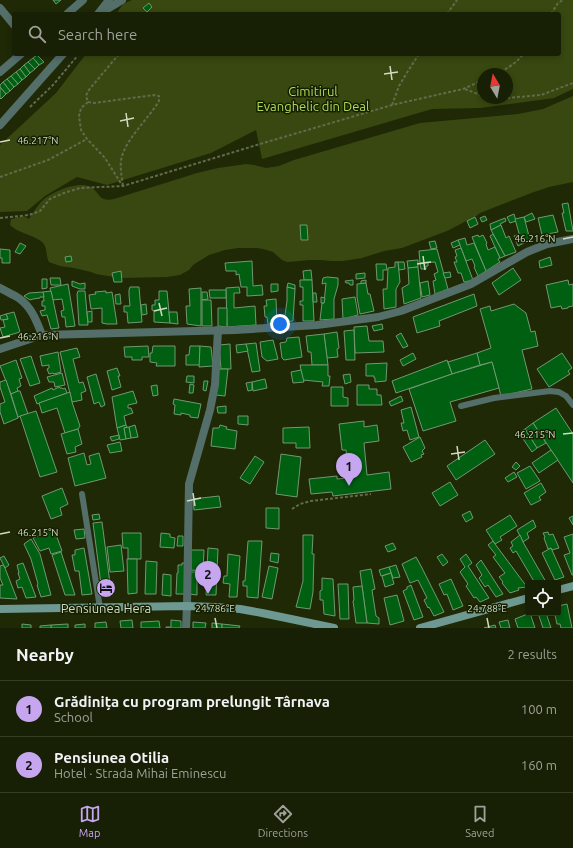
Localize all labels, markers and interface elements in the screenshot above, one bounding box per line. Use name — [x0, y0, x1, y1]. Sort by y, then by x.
search box — [12, 12, 561, 56]
icon: search — [26, 23, 48, 45]
text: Search here — [58, 26, 137, 43]
north arrow — [477, 68, 513, 104]
park label: Cimitirul Evanghelic din Deal — [257, 84, 370, 113]
text: 46.217°N — [17, 135, 59, 146]
text: 46.216°N — [514, 233, 556, 244]
your location — [270, 314, 290, 334]
text: 46.216°N — [17, 331, 59, 342]
text: 46.215°N — [514, 429, 556, 440]
pin: 1 — [336, 453, 362, 486]
text: 46.215°N — [17, 527, 59, 538]
pin: 2 — [195, 561, 221, 594]
hotel icon: Pensiunea Hera — [95, 577, 117, 599]
map controls — [525, 580, 561, 616]
button: locate — [525, 580, 561, 616]
place label: Pensiunea Hera — [61, 601, 151, 615]
text: 24.786°E — [195, 603, 235, 614]
text: 24.788°E — [467, 603, 507, 614]
text: Nearby — [16, 645, 74, 664]
text: 2 results — [507, 647, 557, 661]
text: Grădinița cu program prelungit Târnava — [54, 693, 330, 710]
text: 1 — [25, 702, 33, 716]
text: 100 m — [521, 702, 557, 716]
text: School — [54, 710, 93, 724]
text: Pensiunea Otilia — [54, 749, 169, 766]
text: 2 — [25, 758, 33, 772]
text: 160 m — [521, 758, 557, 772]
text: Hotel · Strada Mihai Eminescu — [54, 766, 226, 780]
tab: Map — [79, 803, 101, 839]
tab: Directions — [258, 803, 308, 839]
tab: Saved — [465, 803, 494, 839]

